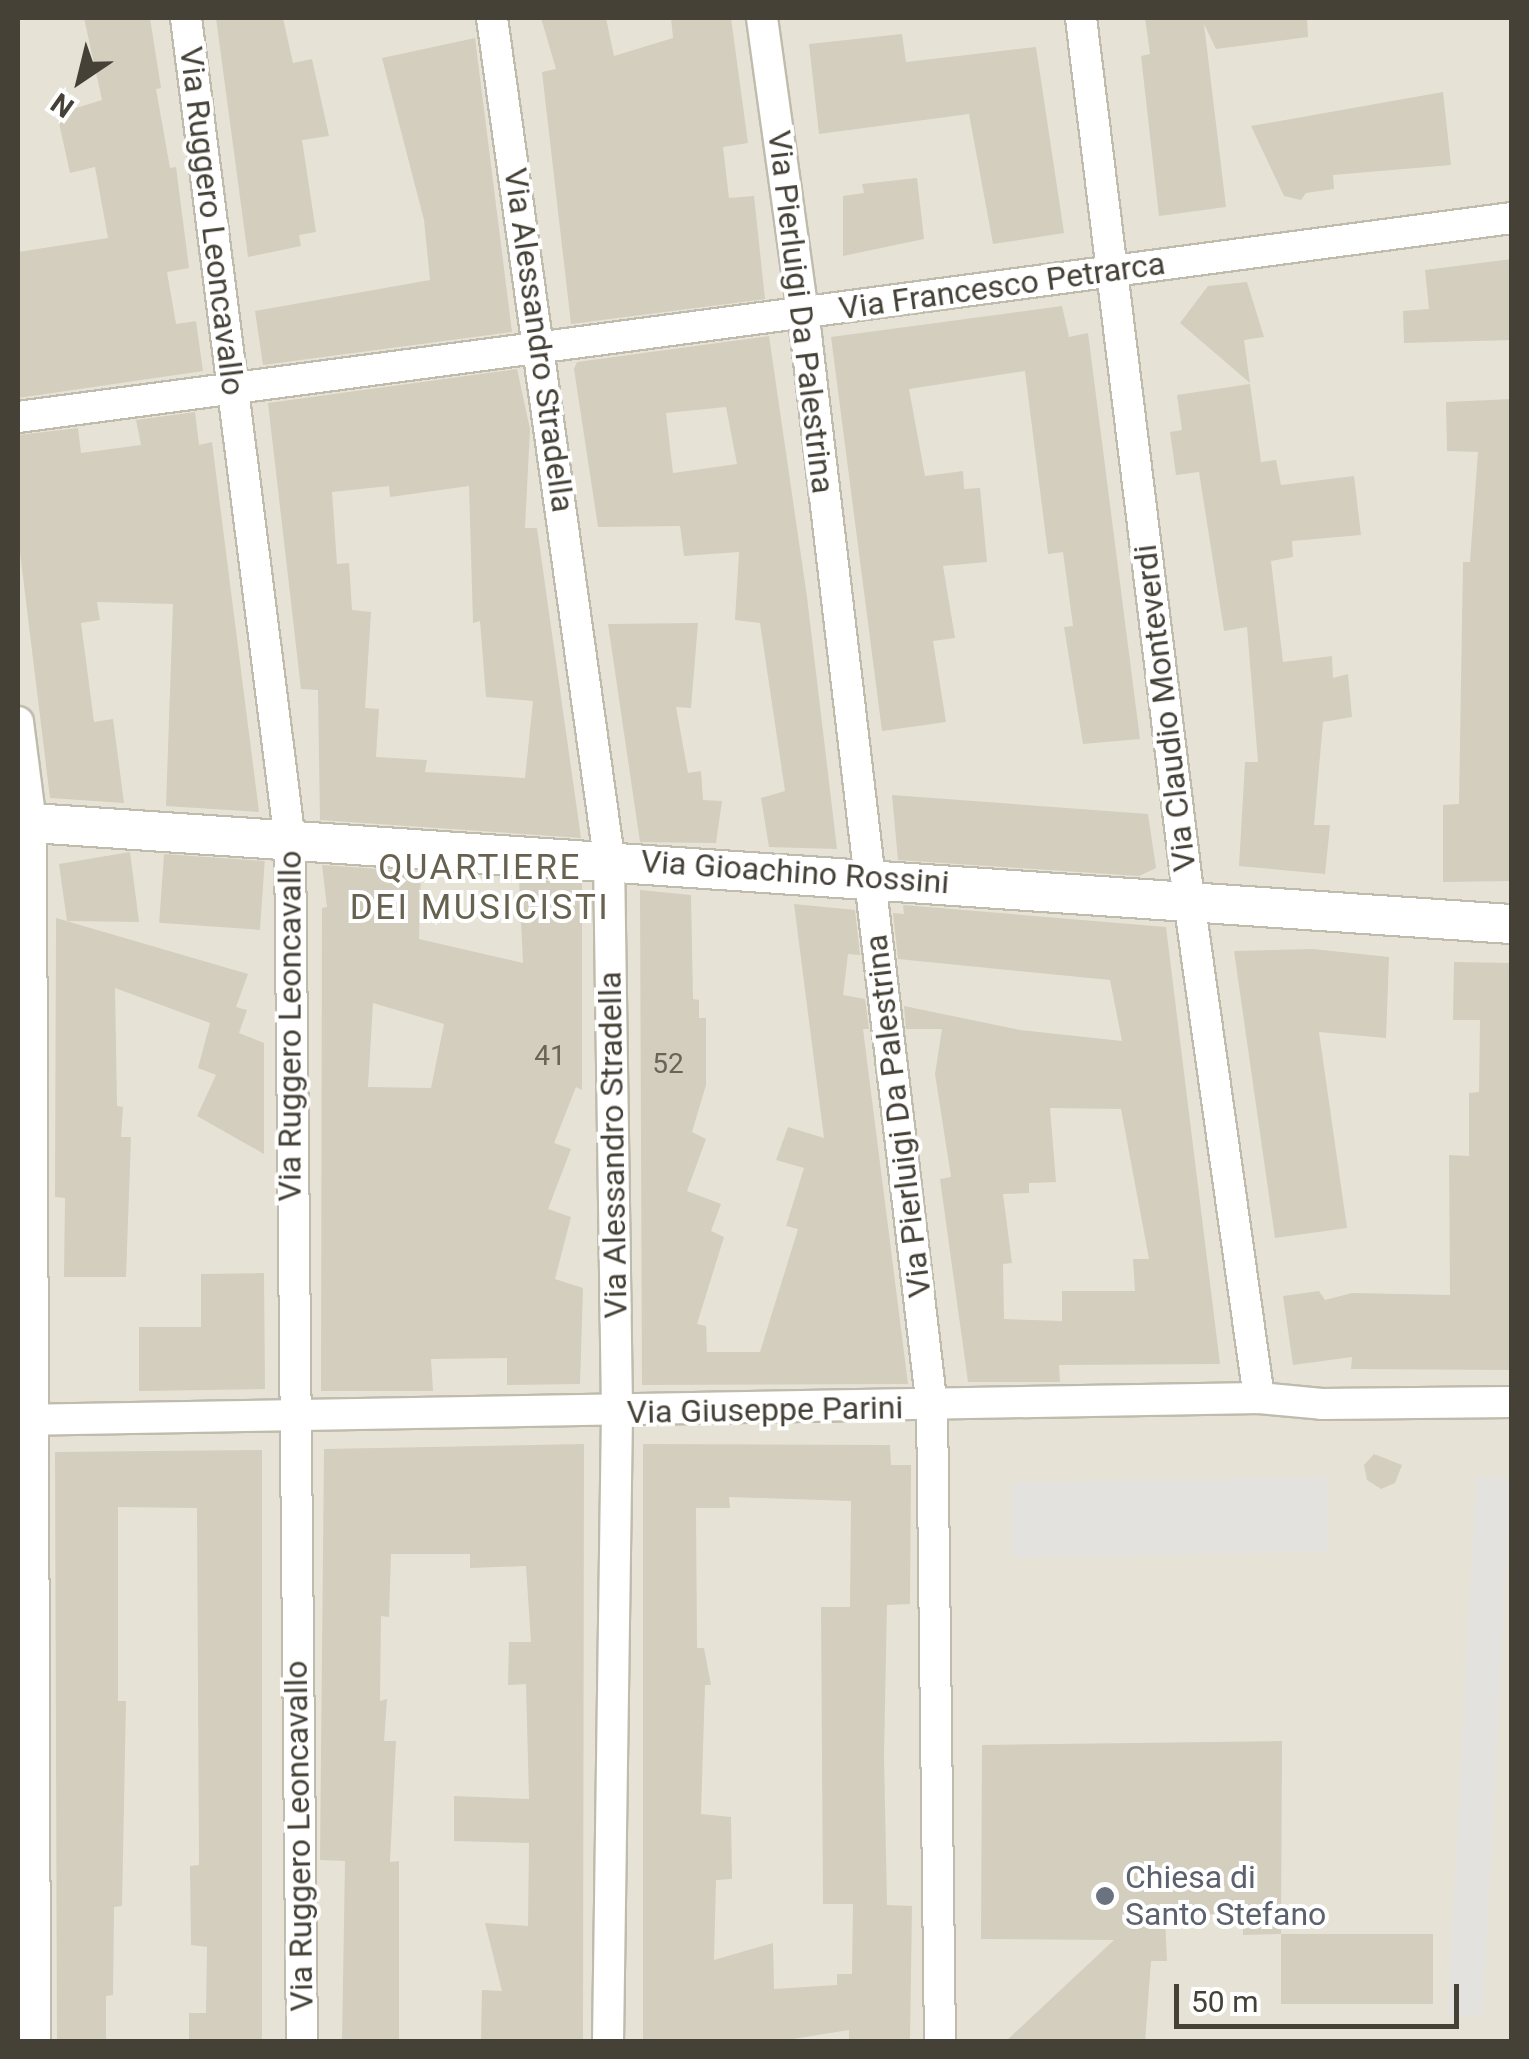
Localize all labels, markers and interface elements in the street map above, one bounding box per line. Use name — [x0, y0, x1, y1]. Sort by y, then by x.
north arrow — [30, 30, 130, 130]
street label: Via Ruggero Leoncavallo — [172, 44, 252, 398]
text: N — [45, 86, 80, 124]
street label: Via Pierluigi Da Palestrina — [760, 128, 842, 496]
street label: Via Alessandro Stradella — [496, 165, 582, 515]
street label: Via Francesco Petrarca — [836, 244, 1168, 328]
street label: Via Claudio Monteverdi — [1126, 542, 1204, 874]
street label: Via Gioachino Rossini — [640, 842, 950, 902]
district label: QUARTIERE DEI MUSICISTI — [350, 847, 610, 929]
street label: Via Ruggero Leoncavallo — [271, 850, 309, 1202]
street label: Via Pierluigi Da Palestrina — [857, 932, 939, 1300]
street label: Via Alessandro Stradella — [591, 971, 635, 1319]
house number: 41 — [534, 1039, 566, 1073]
house number: 52 — [652, 1047, 684, 1081]
street label: Via Giuseppe Parini — [626, 1388, 904, 1432]
street label: Via Ruggero Leoncavallo — [277, 1660, 321, 2012]
place label: Chiesa di Santo Stefano — [1125, 1859, 1326, 1934]
marker: Chiesa di Santo Stefano — [1094, 1885, 1116, 1907]
scale bar — [1179, 1964, 1464, 2026]
text: 50 m — [1191, 1984, 1258, 2019]

